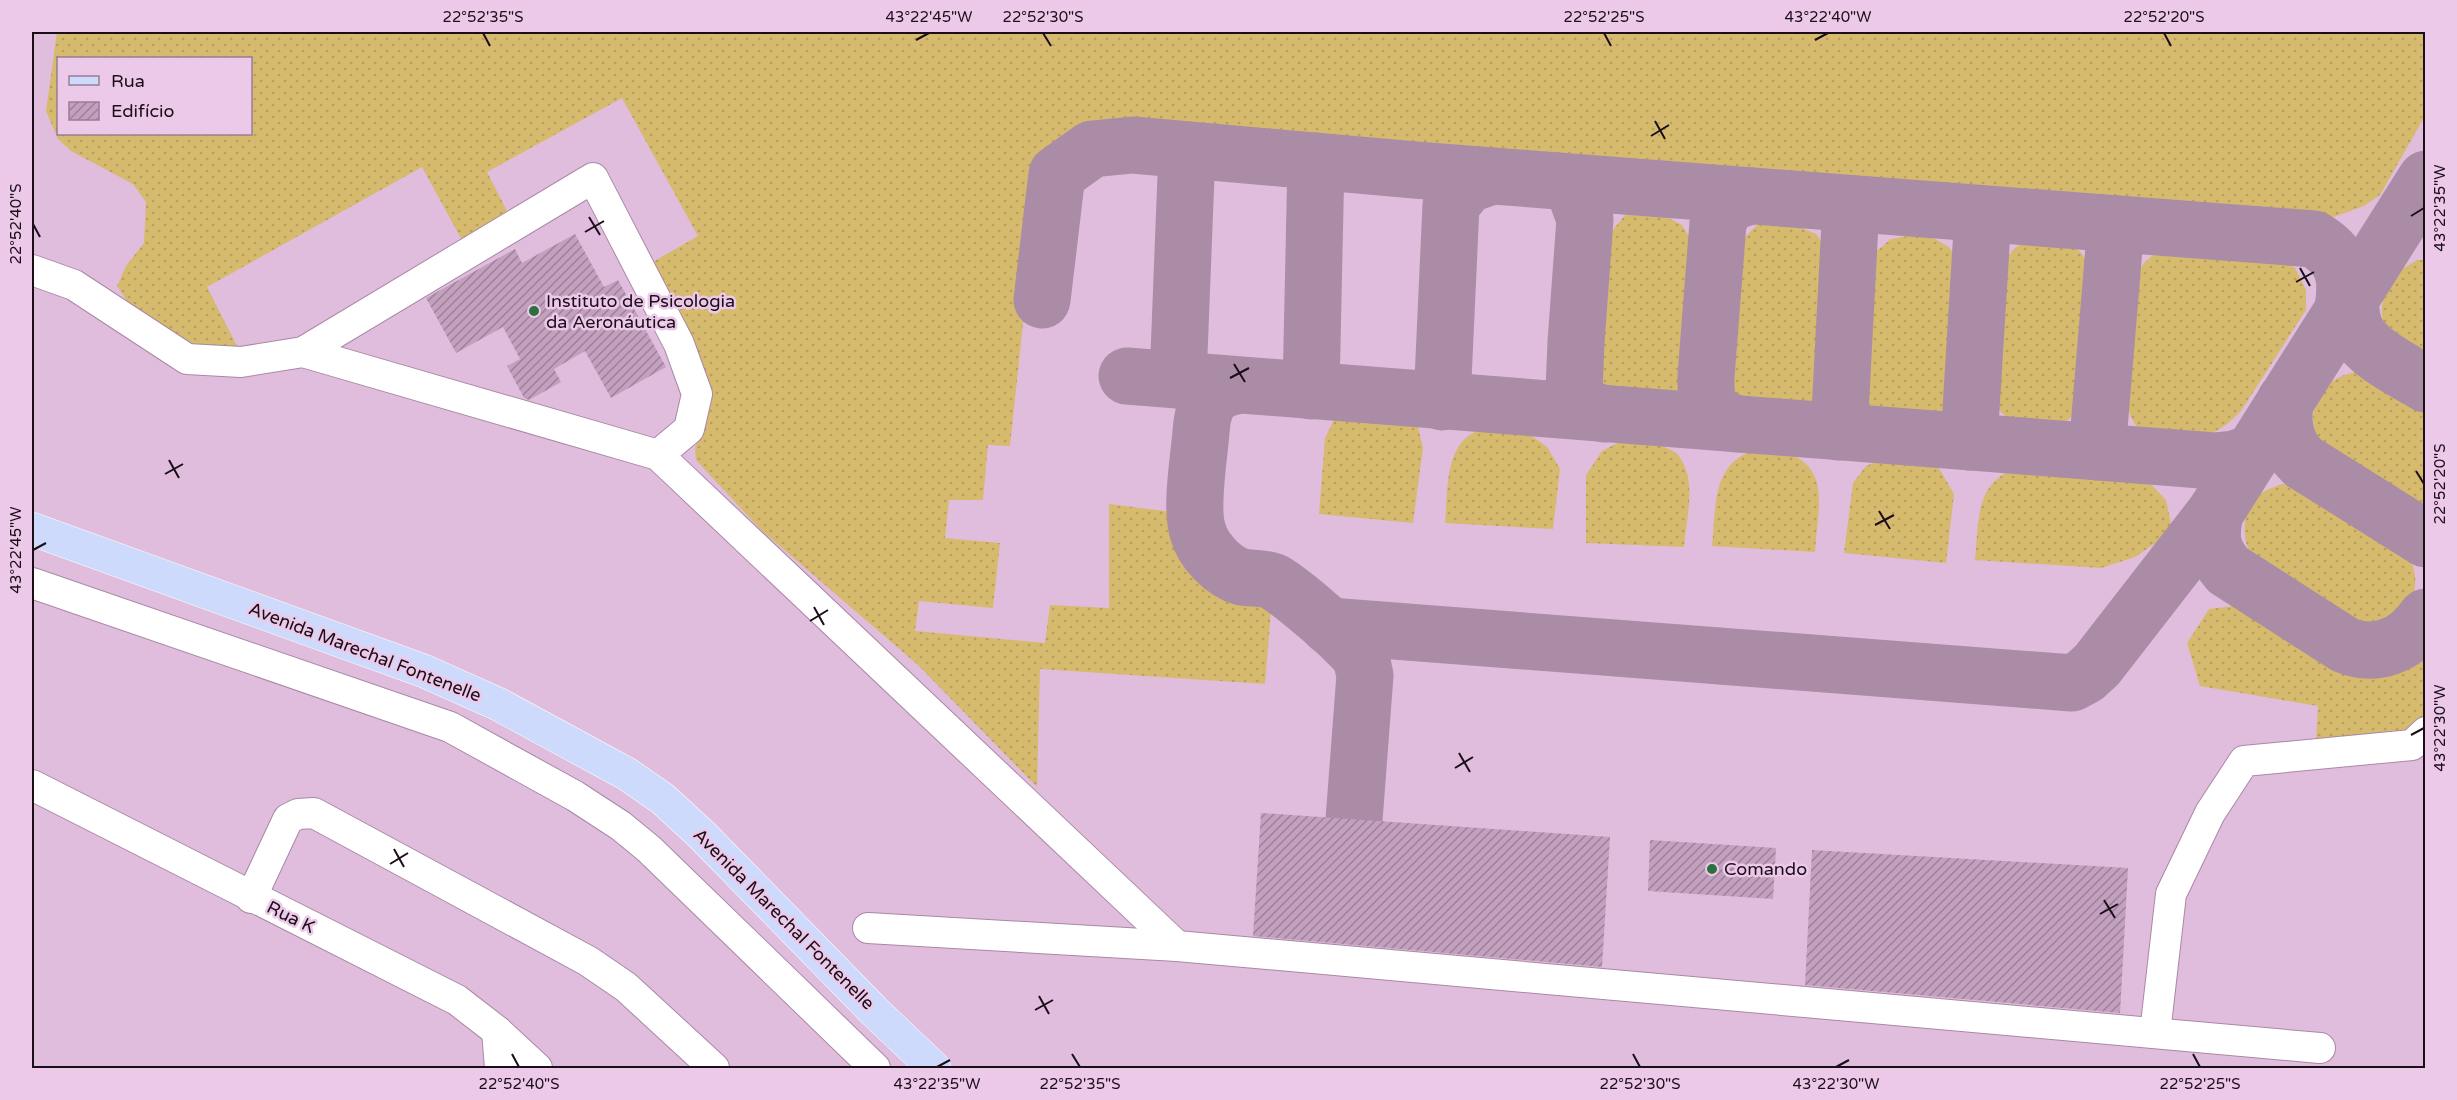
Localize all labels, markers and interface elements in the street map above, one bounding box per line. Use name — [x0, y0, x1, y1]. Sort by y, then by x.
text: 22°52'35"S — [443, 8, 523, 26]
text: 43°22'45"W — [886, 8, 972, 26]
text: 22°52'30"S — [1003, 8, 1083, 26]
text: 22°52'25"S — [1564, 8, 1644, 26]
text: 43°22'40"W — [1785, 8, 1871, 26]
text: 22°52'20"S — [2124, 8, 2204, 26]
legend — [57, 57, 252, 135]
text: Rua — [111, 70, 145, 92]
text: Edifício — [111, 100, 175, 122]
text: 43°22'35"W — [2431, 165, 2449, 251]
text: 22°52'40"S — [7, 184, 25, 264]
place label: Instituto de Psicologia da Aeronáutica — [546, 290, 735, 333]
marker: Instituto de Psicologia da Aeronáutica — [527, 304, 541, 318]
text: 22°52'20"S — [2431, 444, 2449, 524]
text: 43°22'45"W — [7, 507, 25, 593]
street label: Avenida Marechal Fontenelle — [246, 597, 484, 707]
text: 43°22'30"W — [2431, 685, 2449, 771]
street label: Avenida Marechal Fontenelle — [689, 824, 879, 1014]
place label: Comando — [1724, 858, 1807, 880]
marker: Comando — [1705, 862, 1719, 876]
street label: Rua K — [263, 896, 319, 938]
text: 22°52'40"S — [479, 1075, 559, 1093]
text: 43°22'35"W — [894, 1075, 980, 1093]
text: 22°52'35"S — [1040, 1075, 1120, 1093]
text: 22°52'30"S — [1600, 1075, 1680, 1093]
text: 43°22'30"W — [1793, 1075, 1879, 1093]
text: 22°52'25"S — [2160, 1075, 2240, 1093]

